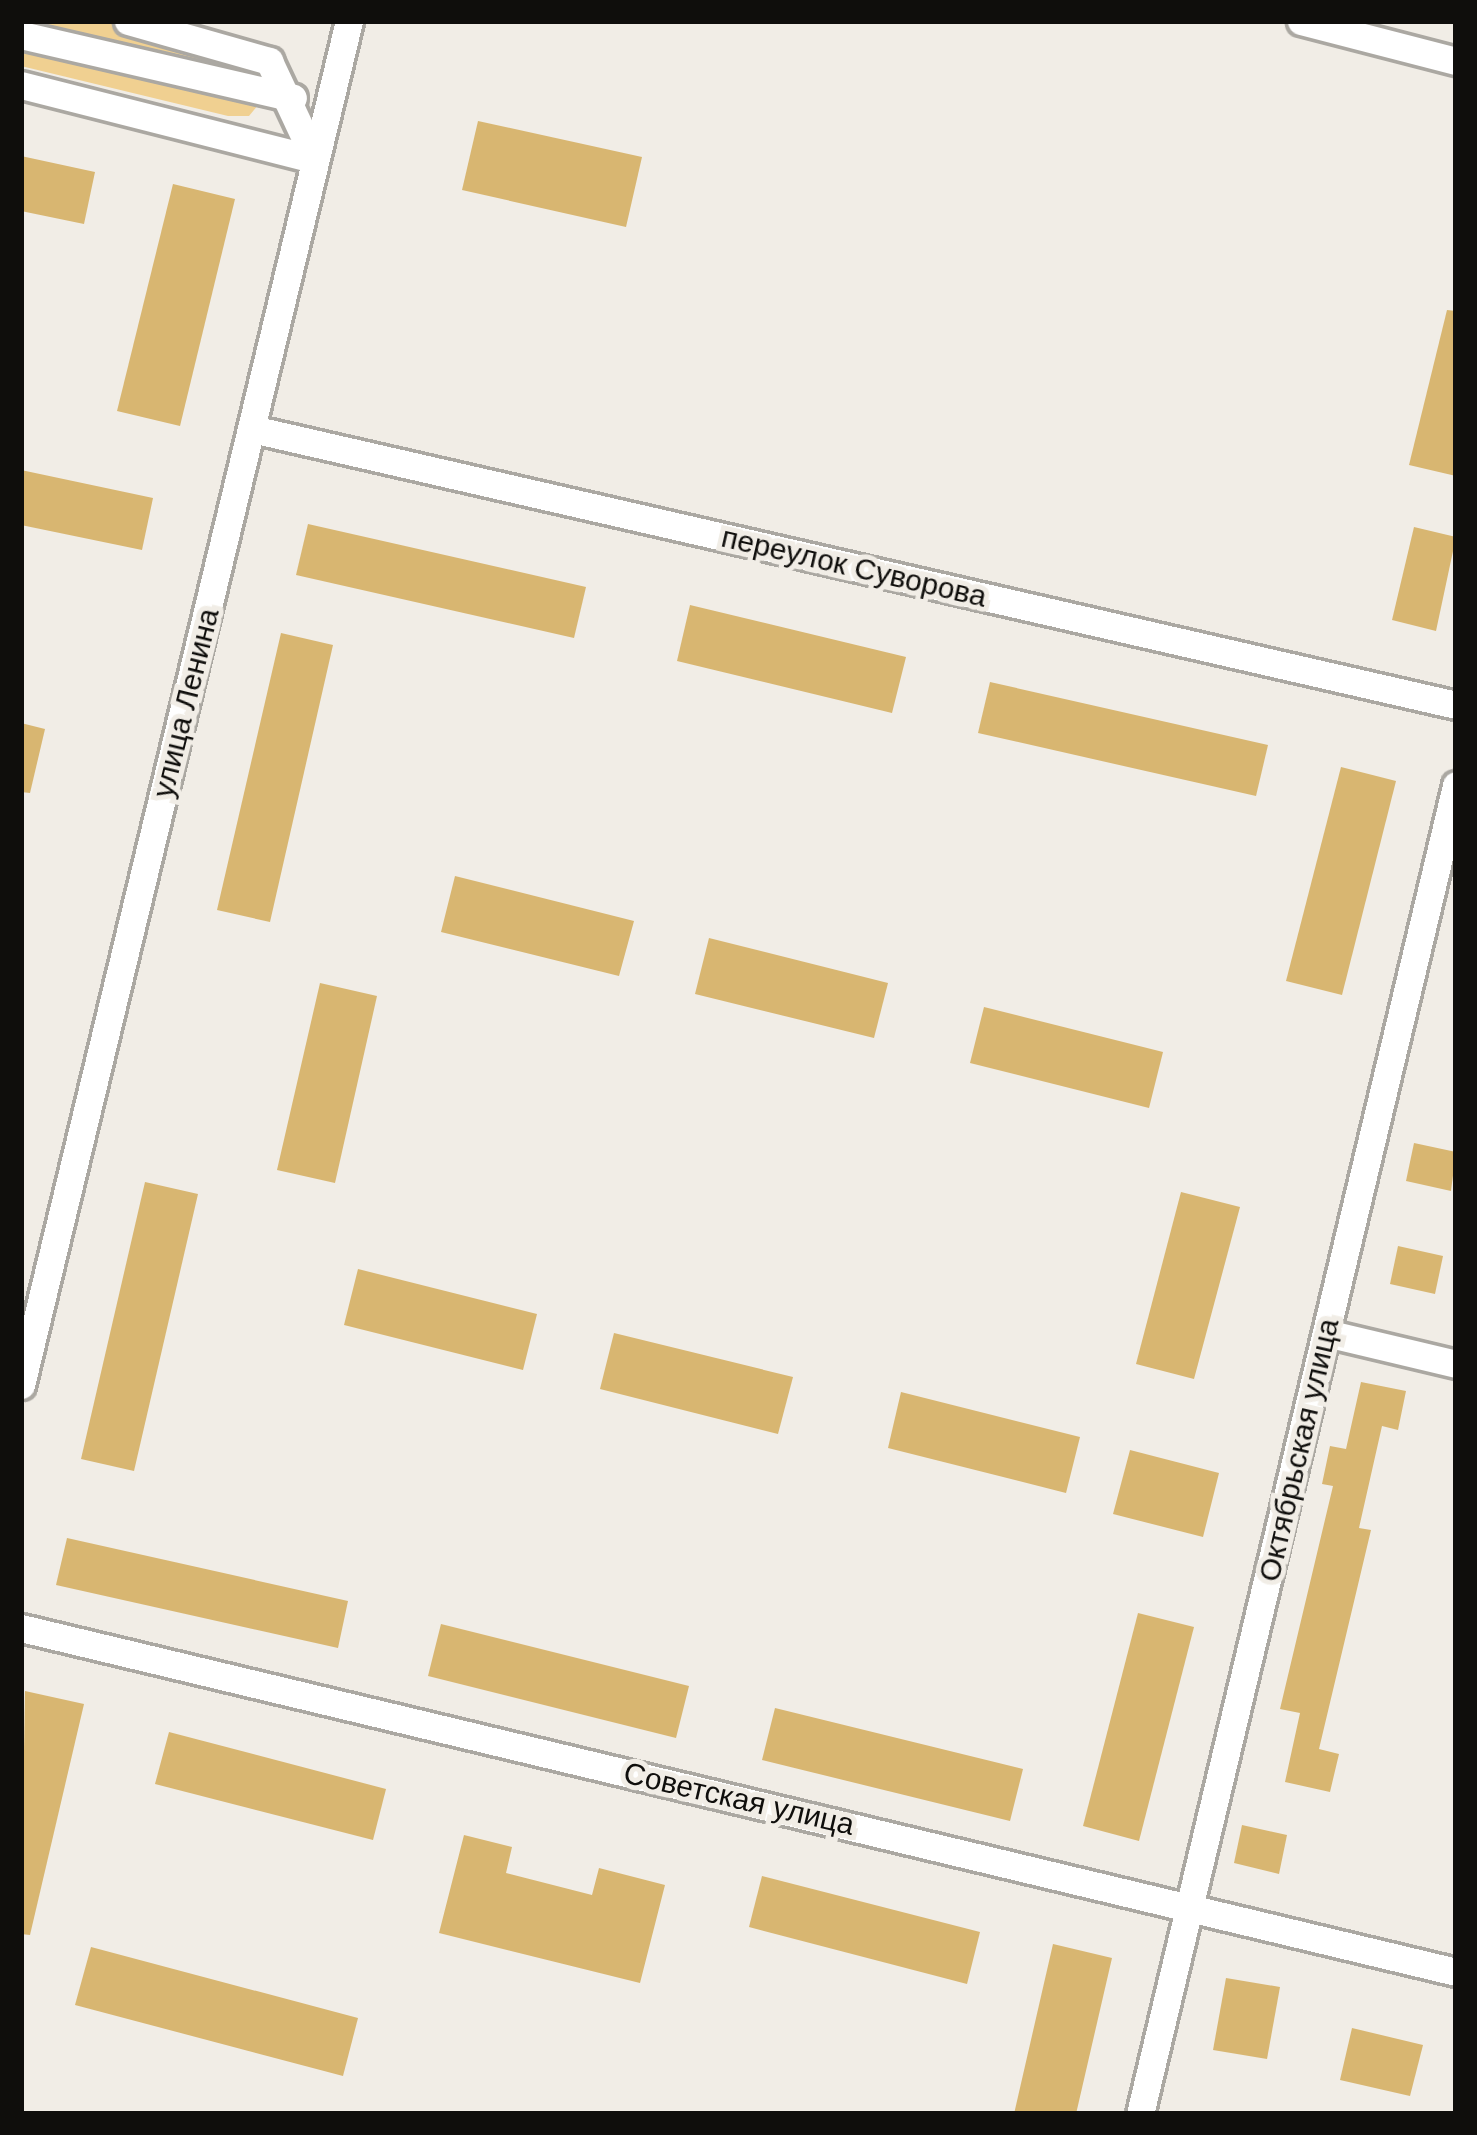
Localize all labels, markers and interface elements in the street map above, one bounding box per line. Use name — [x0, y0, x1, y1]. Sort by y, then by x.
street label: переулок Суворова — [718, 519, 990, 615]
street label: улица Ленина — [145, 605, 227, 801]
street label: Октябрьская улица — [1251, 1315, 1347, 1585]
street label: Советская улица — [620, 1755, 858, 1843]

